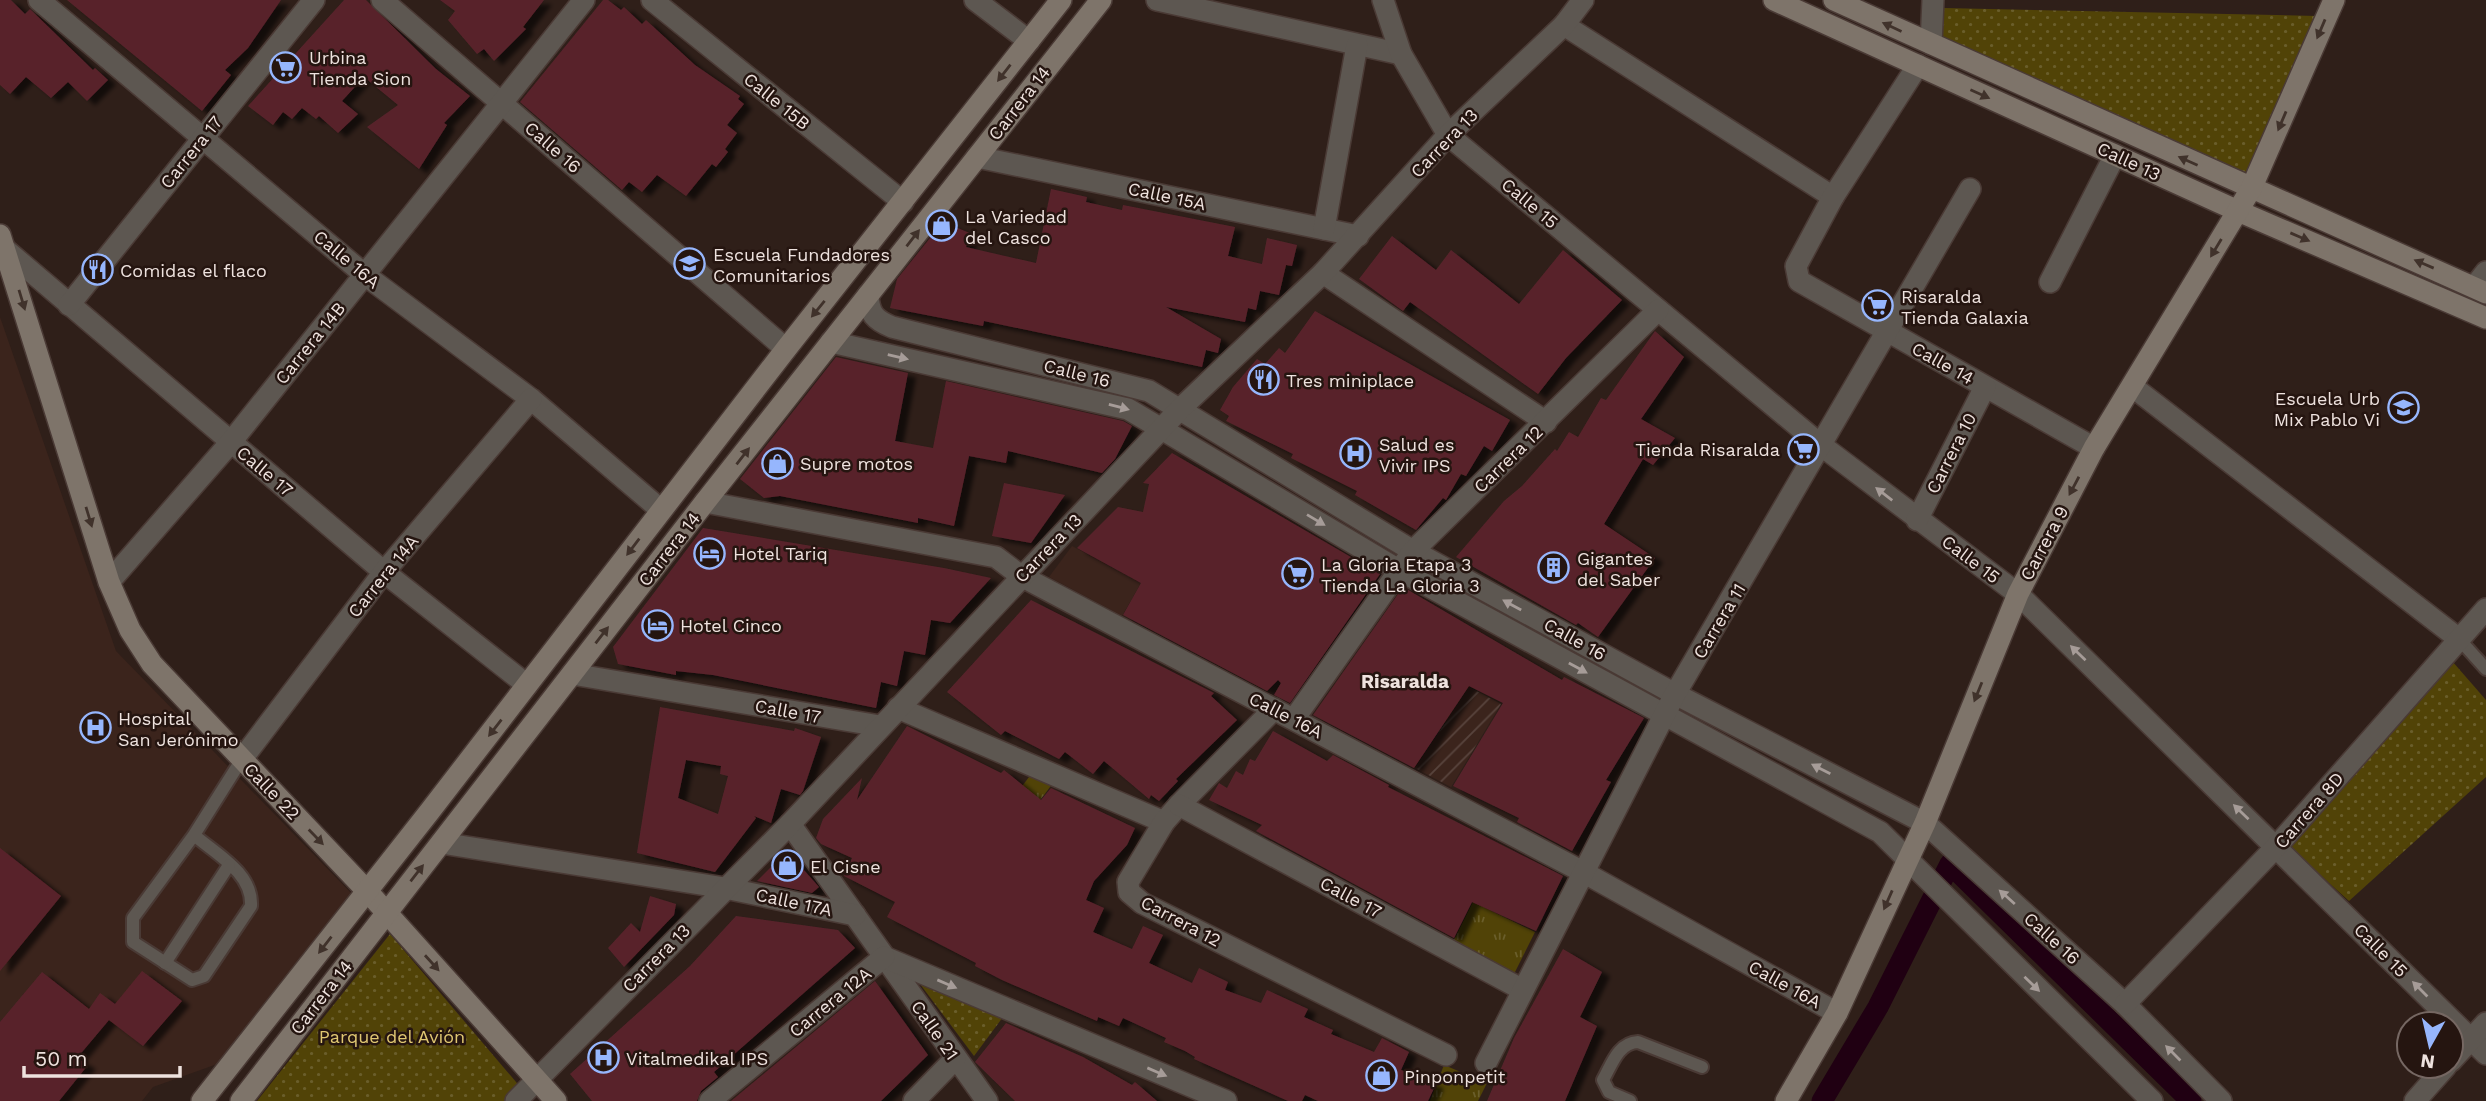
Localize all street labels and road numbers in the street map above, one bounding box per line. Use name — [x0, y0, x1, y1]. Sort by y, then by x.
street label: Carrera 14 — [984, 62, 1054, 144]
street label: Calle 15B — [740, 68, 814, 134]
street label: Carrera 13 — [1406, 104, 1482, 182]
street label: Carrera 17 — [155, 112, 227, 192]
street label: Calle 16 — [521, 117, 585, 177]
street label: Calle 13 — [2094, 137, 2164, 185]
street label: Calle 15 — [1498, 173, 1562, 233]
street label: Calle 15A — [1126, 178, 1208, 215]
street label: Calle 16A — [310, 225, 384, 293]
street label: Carrera 14B — [270, 298, 350, 388]
street label: Calle 14 — [1908, 337, 1978, 389]
street label: Calle 16 — [1042, 355, 1112, 391]
street label: Carrera 10 — [1922, 409, 1980, 497]
street label: Carrera 12 — [1469, 421, 1547, 497]
street label: Calle 17 — [233, 441, 297, 501]
street label: Carrera 9 — [2016, 502, 2072, 584]
street label: Carrera 14 — [634, 508, 704, 590]
street label: Carrera 13 — [1010, 509, 1086, 587]
street label: Carrera 14A — [343, 530, 423, 621]
street label: Calle 15 — [1938, 530, 2004, 588]
street label: Carrera 11 — [1688, 580, 1750, 662]
street label: Calle 16 — [1540, 613, 1610, 665]
street label: Calle 16A — [1246, 688, 1326, 742]
street label: Calle 17 — [753, 695, 823, 727]
street label: Calle 22 — [240, 758, 304, 824]
street label: Carrera 8D — [2270, 767, 2348, 853]
street label: Calle 17 — [1317, 872, 1385, 922]
street label: Calle 17A — [754, 884, 834, 920]
street label: Carrera 12 — [1137, 891, 1225, 951]
street label: Calle 16 — [2020, 908, 2084, 968]
street label: Calle 15 — [2350, 919, 2412, 981]
street label: Carrera 13 — [618, 920, 694, 996]
street label: Carrera 14 — [286, 956, 356, 1038]
street label: Calle 16A — [1745, 956, 1825, 1013]
street label: Carrera 12A — [785, 962, 875, 1041]
street label: Calle 21 — [907, 996, 963, 1064]

